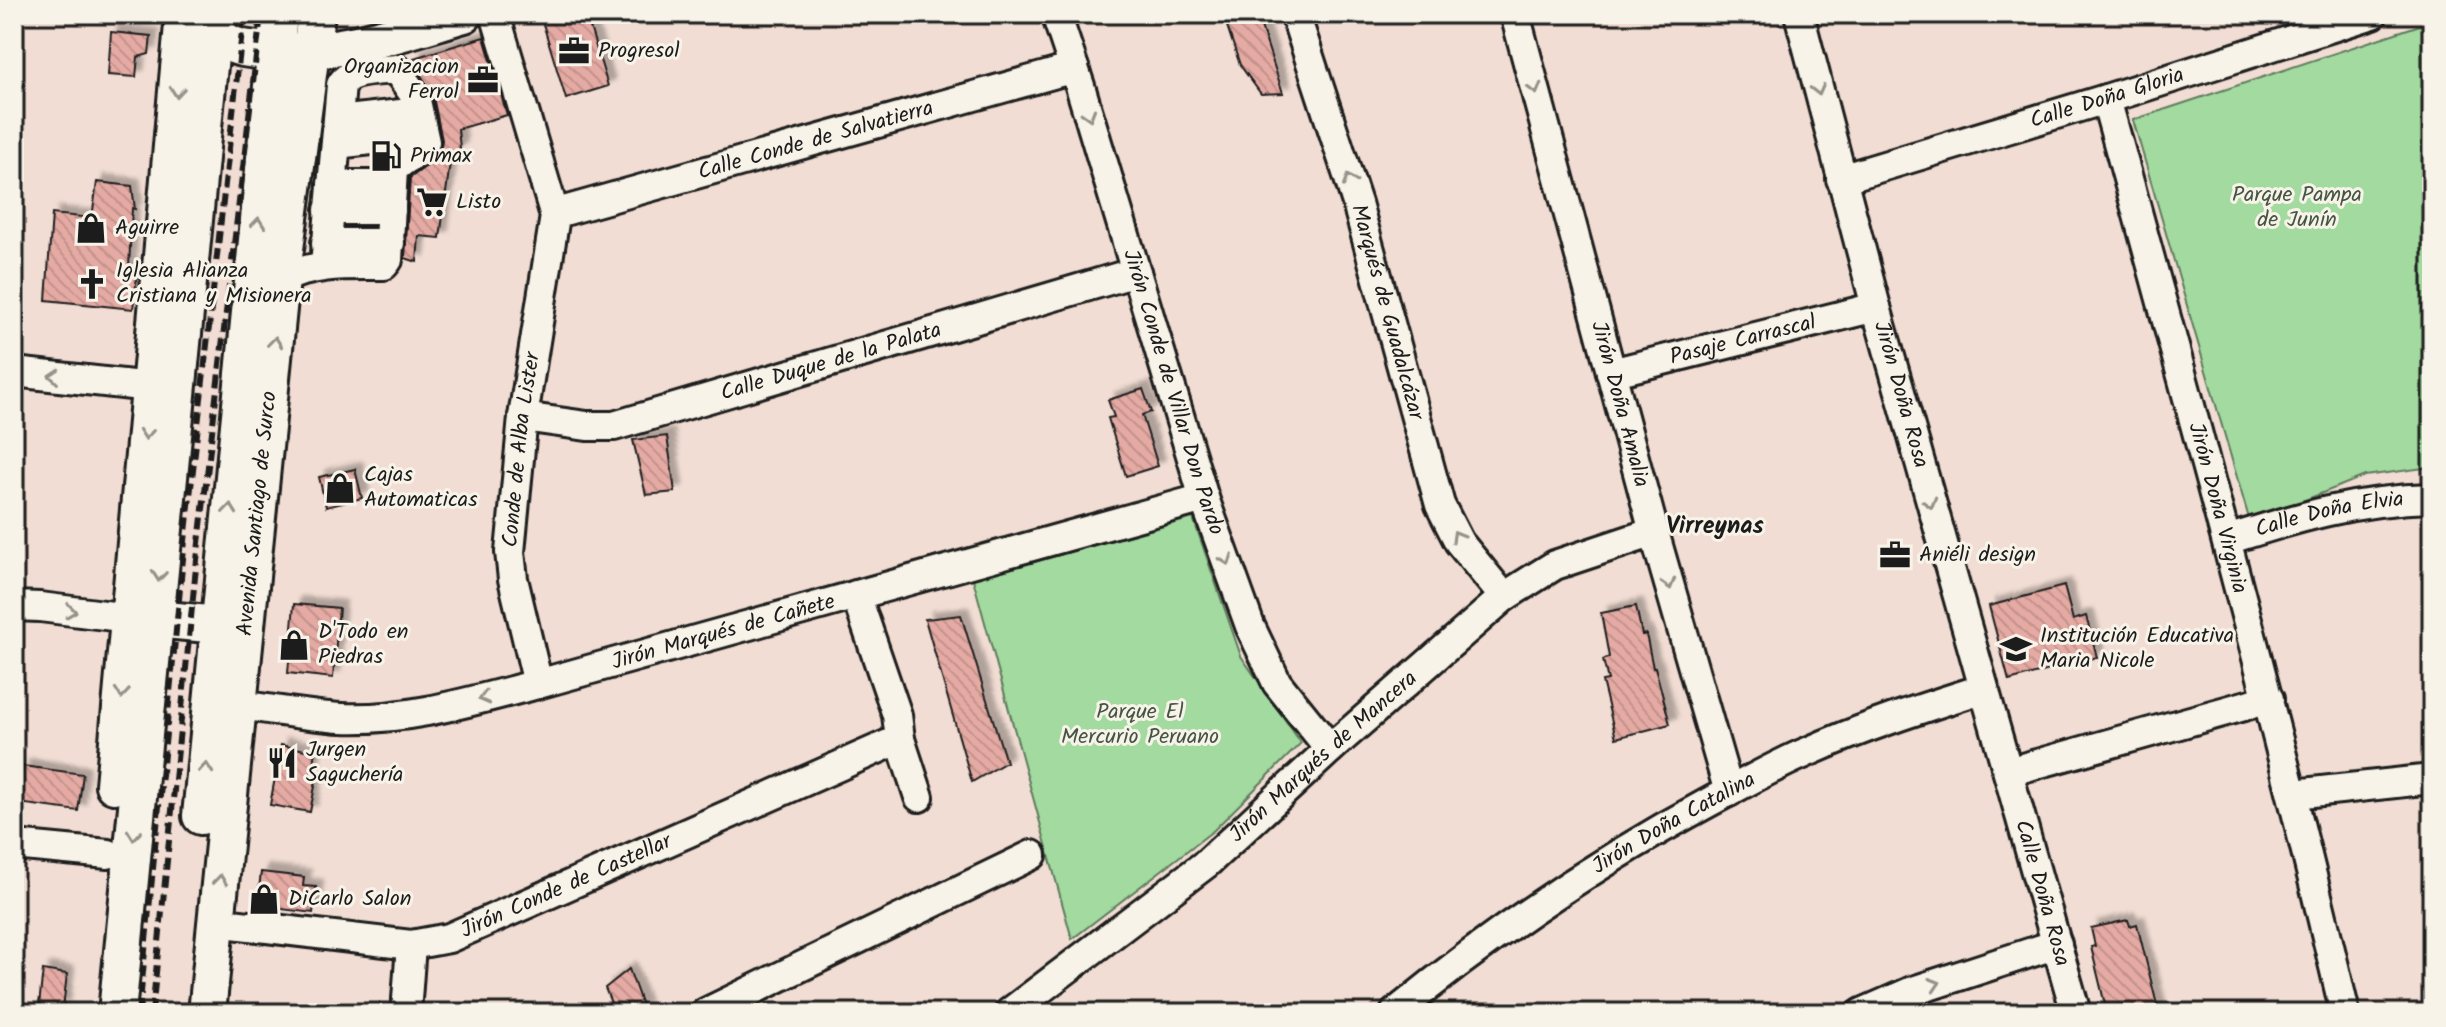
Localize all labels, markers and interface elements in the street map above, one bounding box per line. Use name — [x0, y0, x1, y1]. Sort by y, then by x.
office icon: Progresol — [557, 34, 591, 68]
place label: Progresol — [598, 34, 680, 69]
place label: Organizacion Ferrol — [344, 50, 460, 110]
street label: Calle Doña Gloria — [2026, 58, 2189, 138]
office icon: Organizacion Ferrol — [466, 63, 500, 97]
one-way arrow — [1526, 82, 1542, 96]
one-way arrow — [1809, 82, 1826, 96]
one-way arrow — [169, 86, 186, 99]
street label: Calle Conde de Salvatierra — [694, 91, 937, 190]
one-way arrow — [1080, 107, 1096, 121]
fuel station icon: Primax — [369, 139, 403, 173]
place label: Primax — [410, 139, 472, 174]
one-way arrow — [1343, 174, 1359, 188]
park label: Parque Pampa de Junín — [2232, 178, 2362, 238]
supermarket icon: Listo — [415, 185, 449, 219]
place label: Listo — [456, 185, 501, 220]
street label: Marqués de Guadalcázar — [1341, 200, 1434, 425]
shop icon: Aguirre — [74, 211, 108, 245]
place label: Aguirre — [115, 211, 179, 246]
one-way arrow — [250, 216, 267, 229]
street label: Jirón Conde de Villar Don Pardo — [1113, 245, 1233, 540]
place label: Iglesia Alianza Cristiana y Misionera — [116, 254, 312, 314]
church icon: Iglesia Alianza Cristiana y Misionera — [75, 267, 109, 301]
street label: Pasaje Carrascal — [1666, 305, 1820, 375]
street label: Calle Duque de la Palata — [716, 313, 946, 411]
street label: Jirón Doña Amalia — [1581, 317, 1659, 491]
street label: Jirón Doña Rosa — [1863, 317, 1938, 472]
one-way arrow — [266, 336, 283, 349]
street label: Conde de Alba Lister — [493, 348, 551, 549]
one-way arrow — [47, 368, 60, 385]
street label: Avenida Santiago de Surco — [228, 389, 287, 638]
street label: Jirón Doña Virginia — [2178, 419, 2257, 597]
one-way arrow — [137, 428, 154, 441]
place label: Cajas Automaticas — [364, 458, 478, 518]
shop icon: Cajas Automaticas — [323, 471, 357, 505]
street label: Calle Doña Elvia — [2251, 482, 2405, 548]
one-way arrow — [1921, 495, 1938, 509]
one-way arrow — [222, 502, 239, 515]
district label: Virreynas — [1666, 507, 1764, 546]
one-way arrow — [1451, 530, 1466, 544]
office icon: Aniéli design — [1878, 538, 1912, 572]
place label: Aniéli design — [1919, 538, 2036, 573]
one-way arrow — [1217, 553, 1233, 567]
one-way arrow — [151, 570, 168, 583]
one-way arrow — [1660, 576, 1676, 590]
street label: Jirón Marqués de Cañete — [608, 584, 839, 680]
one-way arrow — [64, 602, 78, 619]
place label: D'Todo en Piedras — [318, 615, 409, 675]
place label: Institución Educativa Maria Nicole — [2040, 619, 2234, 679]
shop icon: D'Todo en Piedras — [277, 628, 311, 662]
school or university icon: Institución Educativa Maria Nicole — [1999, 632, 2033, 666]
street label: Jirón Marqués de Mancera — [1221, 662, 1426, 852]
one-way arrow — [114, 687, 131, 700]
one-way arrow — [477, 688, 491, 705]
park label: Parque El Mercurio Peruano — [1061, 695, 1219, 755]
place label: Jurgen Saguchería — [306, 733, 403, 793]
restaurant icon: Jurgen Saguchería — [265, 746, 299, 780]
one-way arrow — [197, 761, 214, 774]
street label: Jirón Doña Catalina — [1585, 763, 1762, 884]
street label: Calle Doña Rosa — [2005, 816, 2079, 970]
street label: Jirón Conde de Castellar — [455, 824, 679, 948]
one-way arrow — [126, 829, 143, 842]
one-way arrow — [211, 873, 228, 886]
shop icon: DiCarlo Salon — [247, 882, 281, 916]
place label: DiCarlo Salon — [288, 882, 411, 917]
one-way arrow — [1927, 978, 1941, 994]

